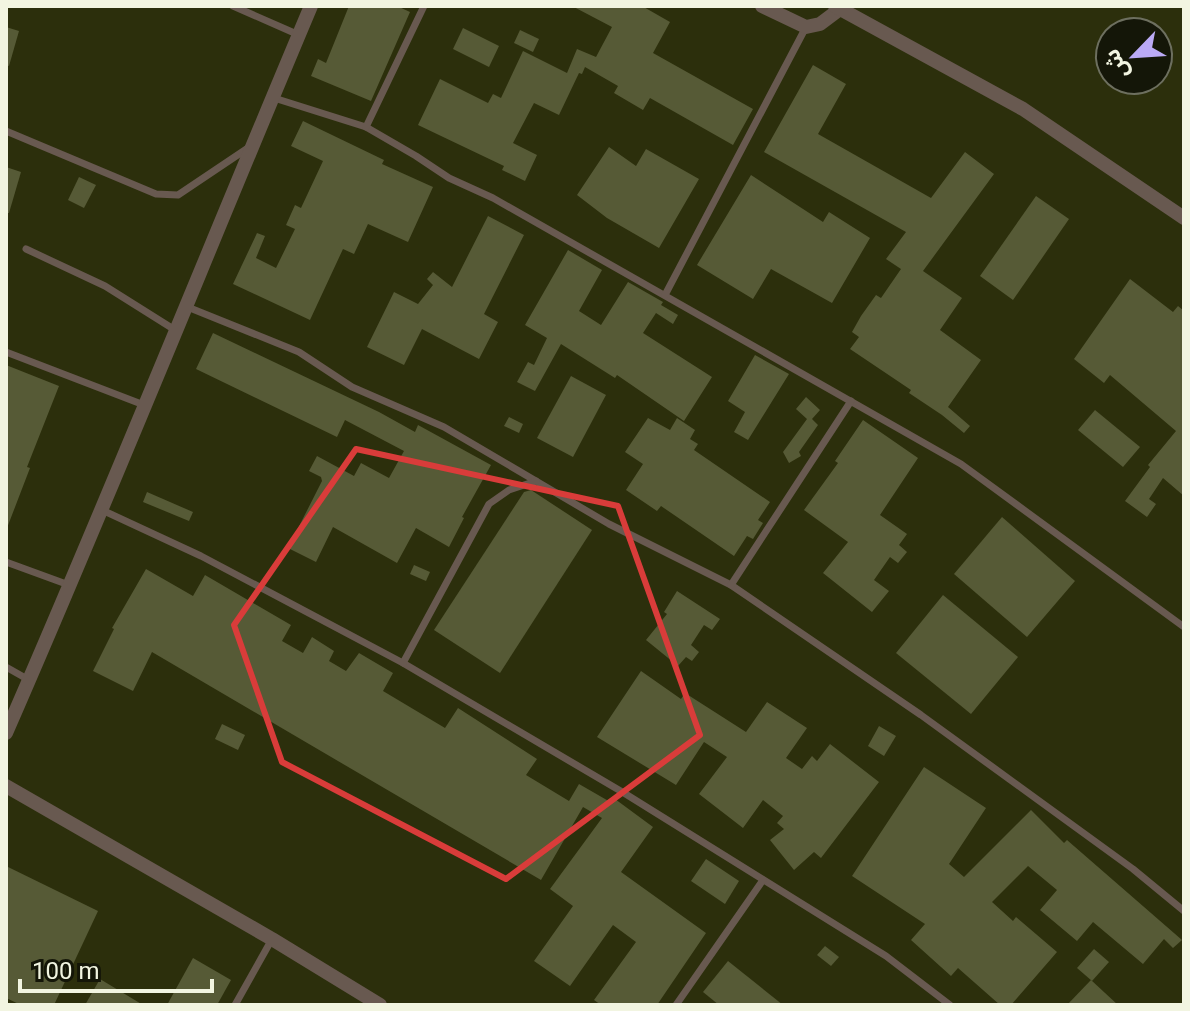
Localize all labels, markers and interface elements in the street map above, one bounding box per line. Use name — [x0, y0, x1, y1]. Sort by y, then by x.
north arrow — [1094, 16, 1174, 96]
text: ش — [1099, 45, 1134, 83]
scale bar — [20, 943, 212, 993]
text: 100 m — [32, 957, 99, 985]

